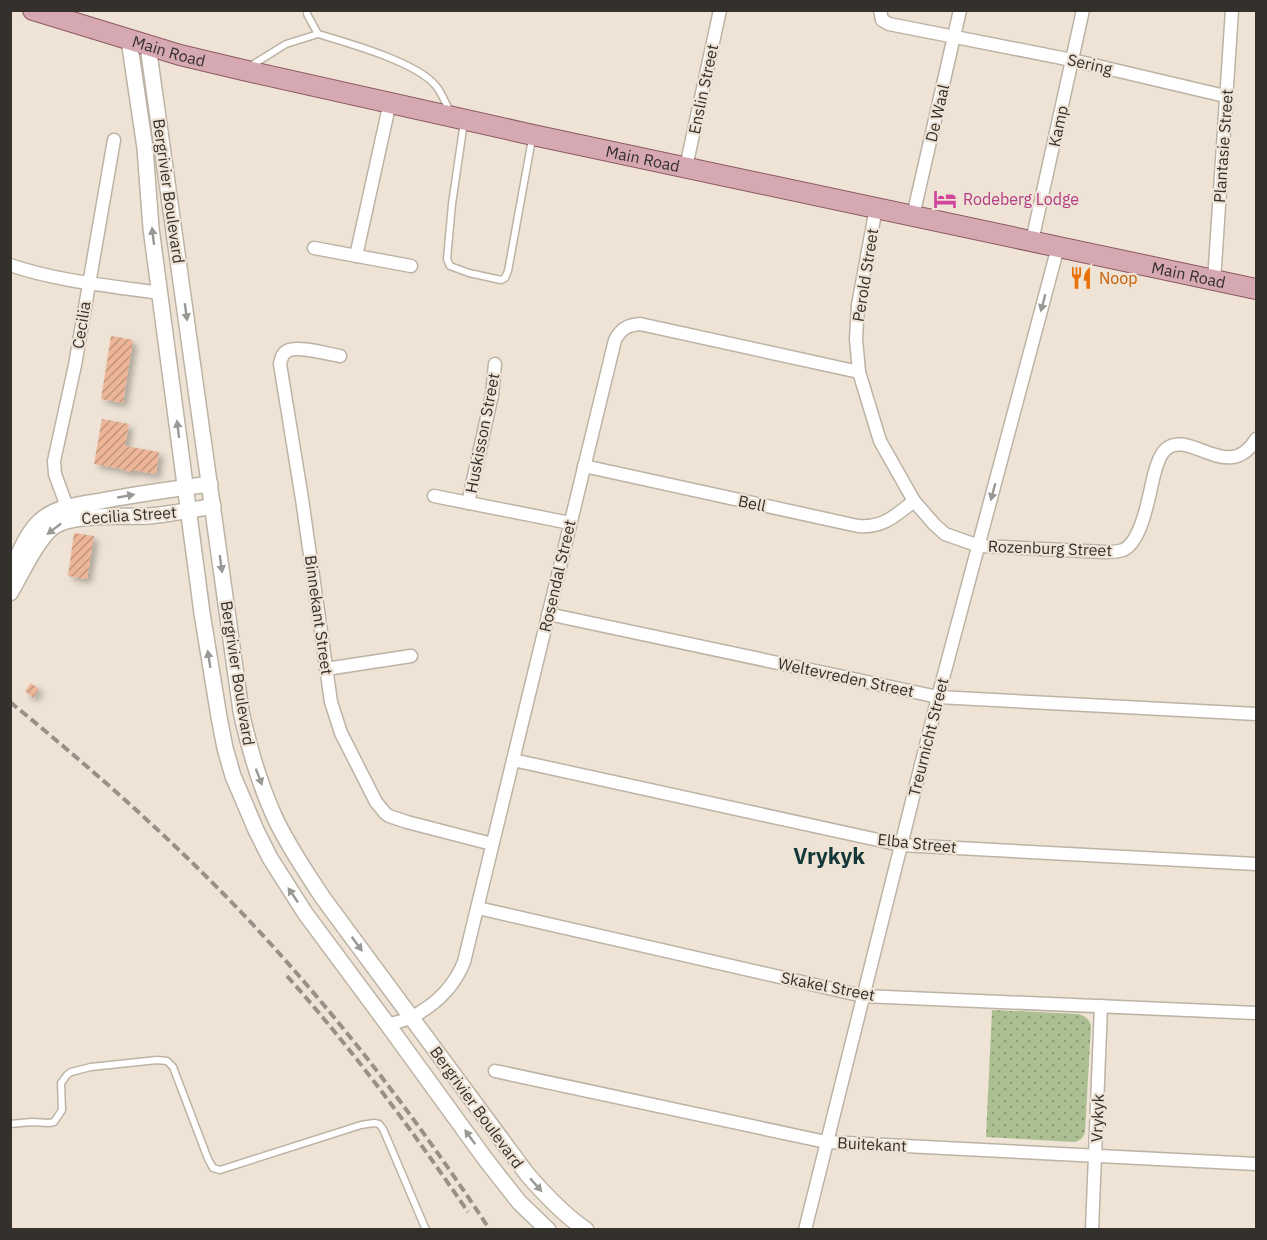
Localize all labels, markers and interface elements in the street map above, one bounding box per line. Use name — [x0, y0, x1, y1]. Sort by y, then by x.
street label: Main Road — [130, 31, 208, 71]
street label: Enslin Street — [684, 42, 722, 136]
street label: Sering — [1066, 49, 1115, 79]
street label: De Waal — [921, 82, 953, 144]
street label: Plantasie Street — [1209, 88, 1237, 204]
street label: Kamp — [1044, 104, 1072, 148]
street label: Bergrivier Boulevard — [149, 117, 189, 265]
street label: Main Road — [604, 141, 682, 176]
hotel icon: Rodeberg Lodge — [932, 186, 958, 212]
place label: Rodeberg Lodge — [963, 189, 1079, 209]
one-way arrow — [148, 226, 157, 245]
street label: Perold Street — [848, 227, 882, 323]
street label: Main Road — [1150, 257, 1227, 292]
restaurant icon: Noop — [1068, 265, 1094, 291]
place label: Noop — [1099, 268, 1138, 288]
one-way arrow — [1038, 295, 1047, 313]
street label: Cecilia — [67, 299, 95, 350]
one-way arrow — [182, 302, 191, 321]
street label: Huskisson Street — [461, 371, 503, 495]
one-way arrow — [173, 420, 183, 439]
one-way arrow — [988, 483, 997, 501]
street label: Bell — [736, 490, 768, 516]
one-way arrow — [117, 491, 136, 500]
street label: Cecilia Street — [81, 502, 177, 528]
street label: Rosendal Street — [534, 518, 580, 634]
one-way arrow — [46, 523, 62, 535]
street label: Rozenburg Street — [988, 536, 1112, 560]
street label: Binnekant Street — [301, 554, 337, 676]
one-way arrow — [217, 555, 226, 574]
street label: Bergrivier Boulevard — [217, 599, 259, 747]
one-way arrow — [204, 650, 213, 669]
street label: Weltevreden Street — [776, 653, 916, 701]
street label: Treurnicht Street — [904, 676, 952, 798]
one-way arrow — [254, 768, 264, 786]
street label: Elba Street — [877, 829, 957, 857]
district label: Vrykyk — [793, 841, 865, 870]
one-way arrow — [287, 887, 299, 903]
one-way arrow — [350, 937, 362, 952]
street label: Skakel Street — [779, 967, 877, 1005]
street label: Bergrivier Boulevard — [426, 1042, 528, 1172]
street label: Vrykyk — [1086, 1093, 1108, 1143]
one-way arrow — [464, 1130, 476, 1145]
street label: Buitekant — [837, 1132, 907, 1156]
one-way arrow — [529, 1177, 542, 1192]

